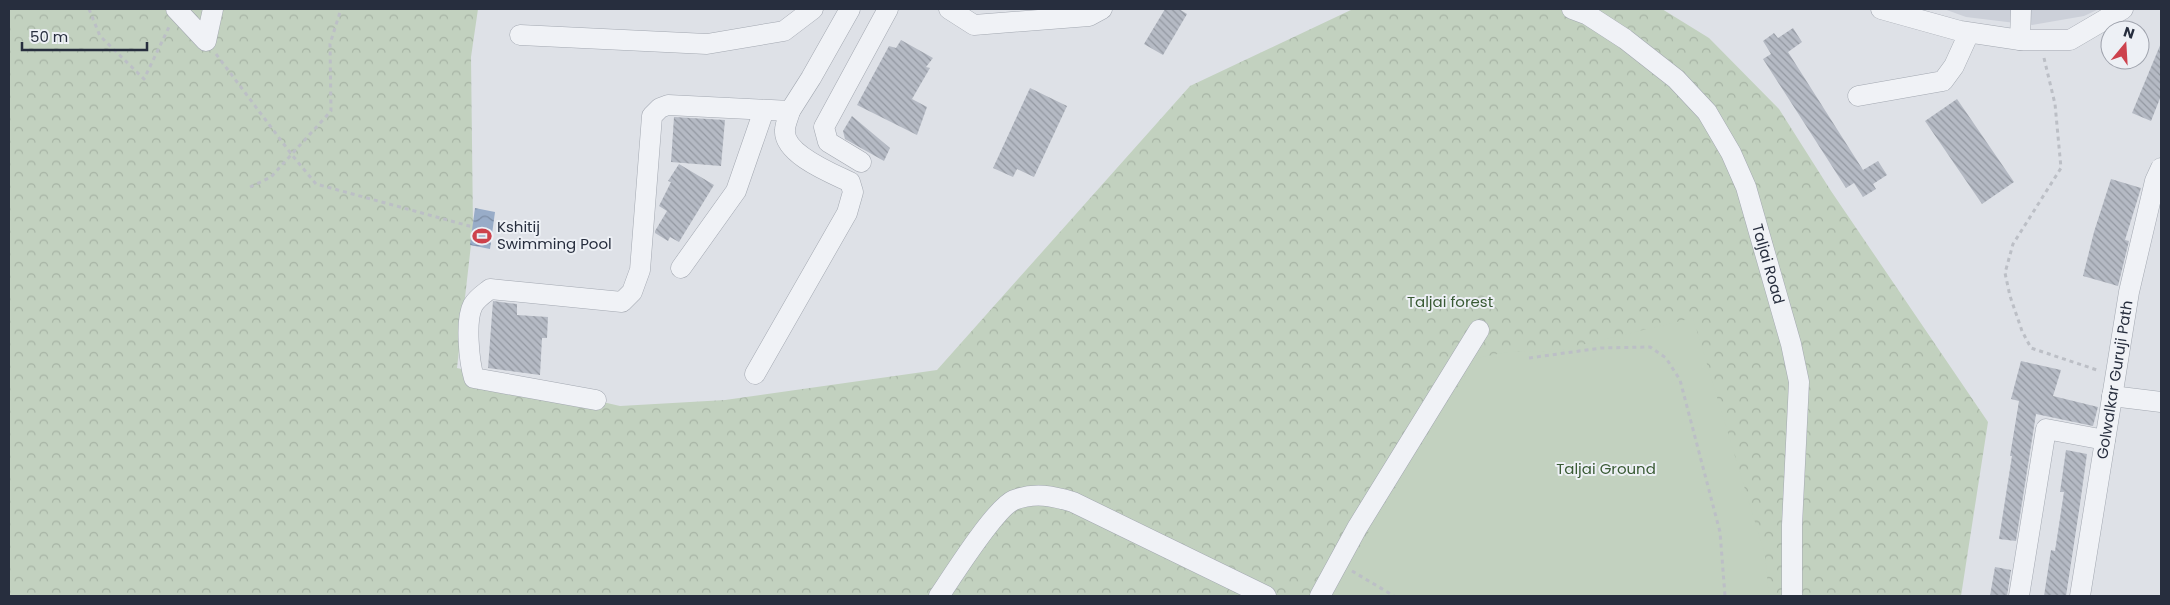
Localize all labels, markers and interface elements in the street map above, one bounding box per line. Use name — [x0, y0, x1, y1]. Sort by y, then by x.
scale bar — [22, 20, 148, 52]
north arrow — [2100, 20, 2150, 70]
text: N — [2121, 21, 2137, 44]
text: 50 m — [30, 26, 68, 47]
place label: Kshitij Swimming Pool — [497, 216, 612, 254]
street label: Taljai Road — [1747, 221, 1790, 306]
sports icon: Kshitij Swimming Pool — [471, 225, 493, 247]
park label: Taljai forest — [1407, 291, 1493, 312]
street label: Golwalkar Guruji Path — [2091, 299, 2137, 461]
park label: Taljai Ground — [1556, 458, 1656, 479]

